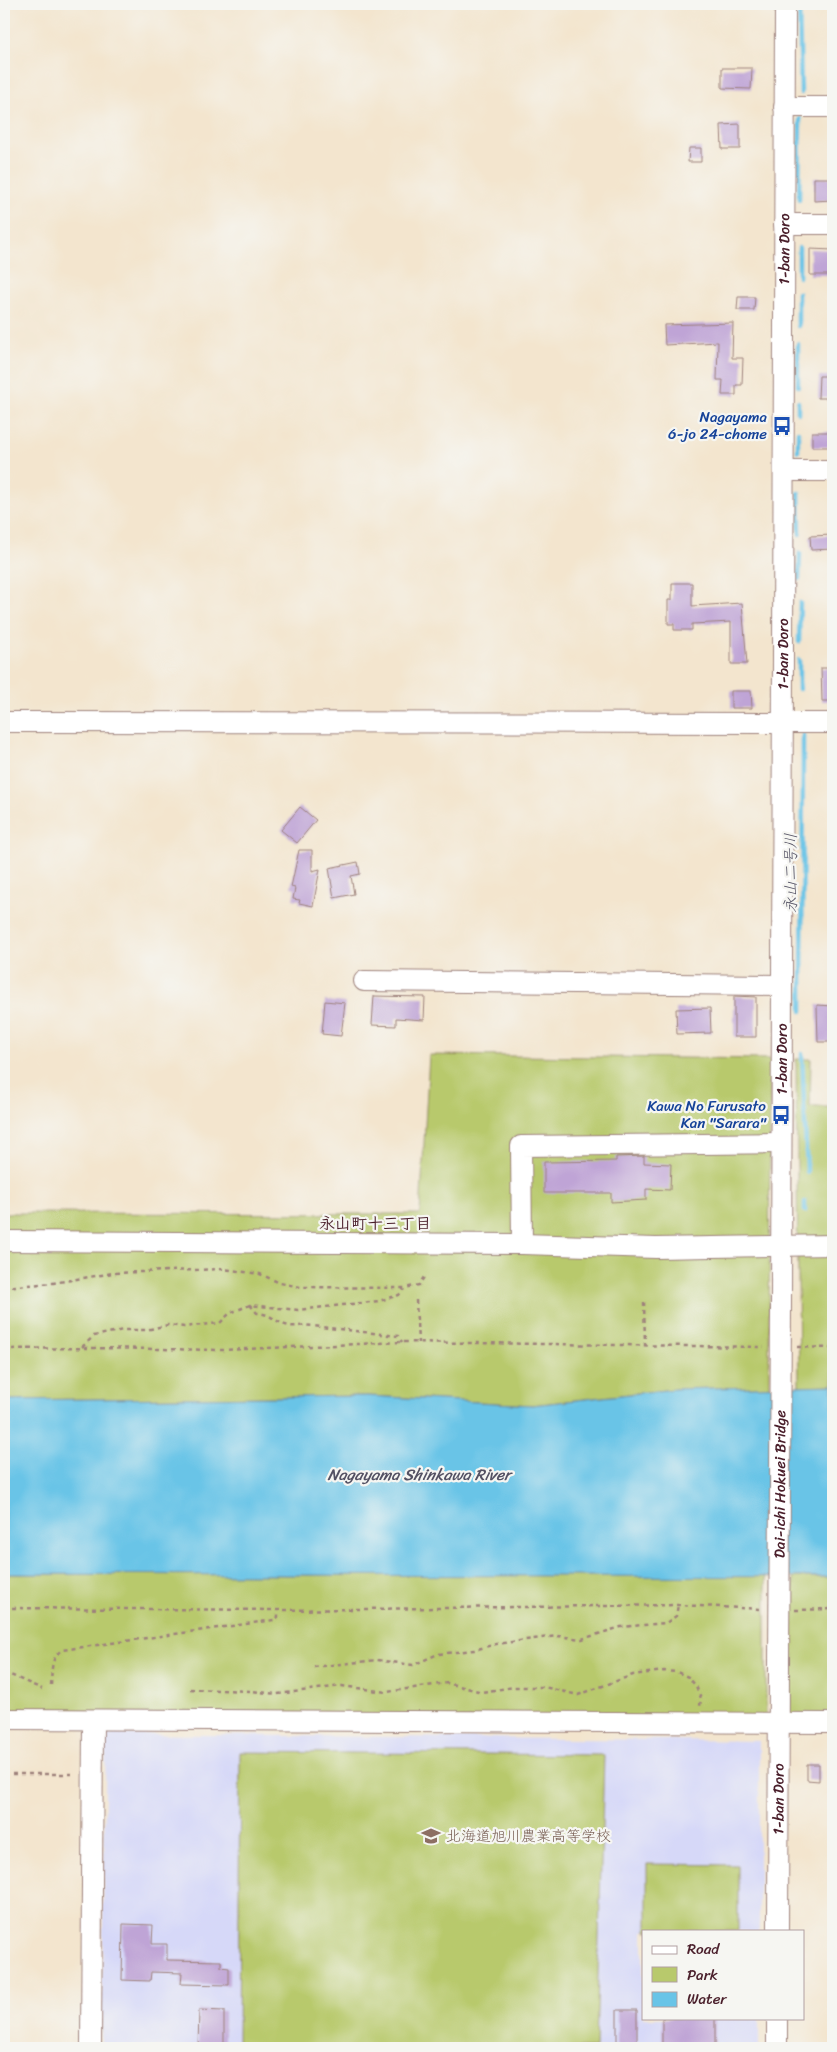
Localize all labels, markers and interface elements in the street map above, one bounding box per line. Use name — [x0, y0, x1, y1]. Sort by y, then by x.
street label: 1-ban Doro — [771, 213, 797, 285]
place label: Nagayama 6-jo 24-chome — [668, 404, 767, 447]
bus stop icon: Nagayama 6-jo 24-chome — [771, 415, 793, 437]
street label: 1-ban Doro — [770, 618, 796, 690]
water label: 永山二号川 — [776, 833, 805, 913]
street label: 1-ban Doro — [769, 1023, 795, 1095]
place label: Kawa No Furusato Kan "Sarara" — [647, 1093, 767, 1136]
bus stop icon: Kawa No Furusato Kan "Sarara" — [770, 1104, 792, 1126]
district label: 永山町十三丁目 — [319, 1209, 431, 1238]
street label: Dai-ichi Hokuei Bridge — [767, 1410, 793, 1558]
water label: Nagayama Shinkawa River — [327, 1460, 513, 1489]
street label: 1-ban Doro — [765, 1763, 792, 1835]
place label: 北海道旭川農業高等学校 — [446, 1823, 611, 1849]
school or university icon: 北海道旭川農業高等学校 — [420, 1825, 442, 1847]
legend — [642, 1930, 804, 2020]
text: Road — [687, 1936, 720, 1962]
text: Park — [687, 1962, 718, 1988]
text: Water — [687, 1986, 727, 2012]

